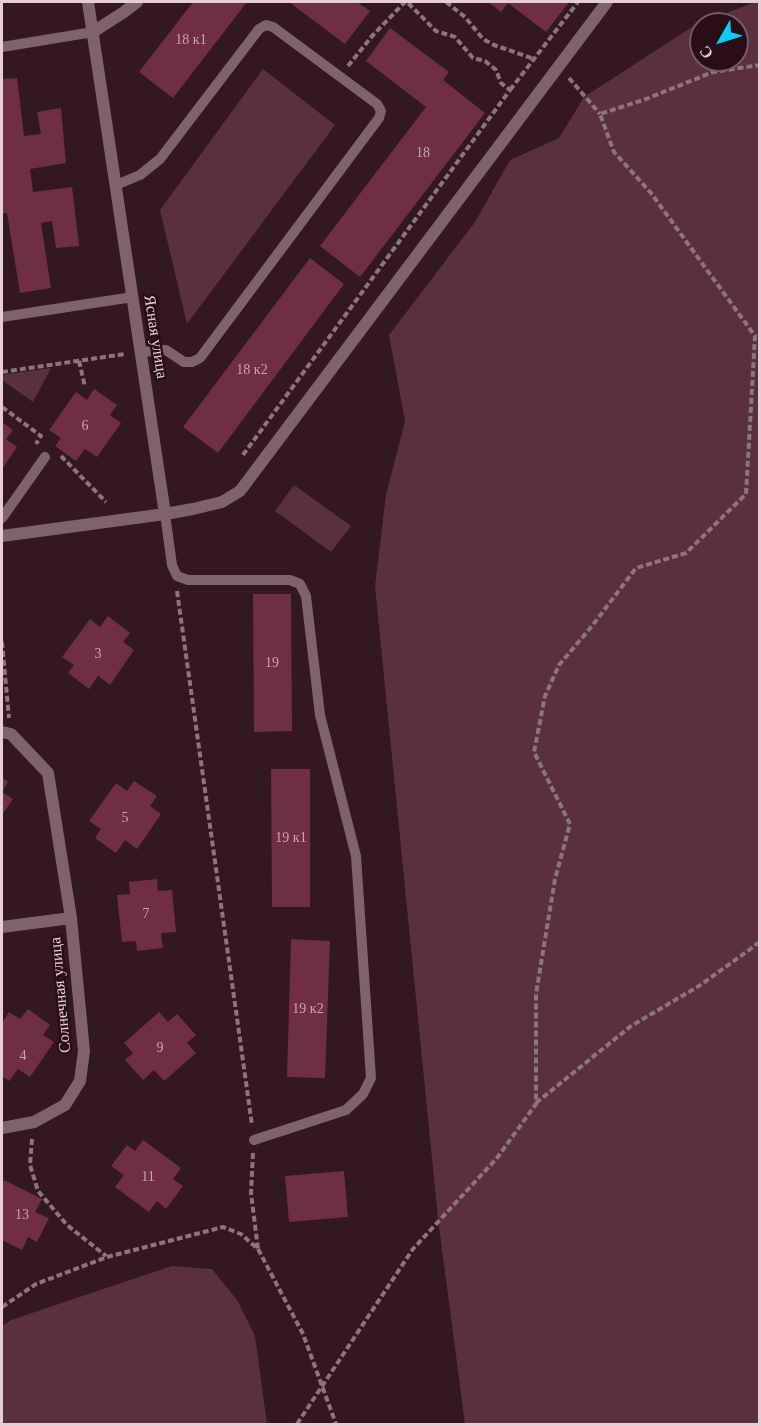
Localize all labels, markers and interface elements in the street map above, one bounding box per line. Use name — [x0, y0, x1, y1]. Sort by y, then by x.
north arrow — [689, 12, 749, 72]
house number: 18 к1 — [175, 32, 207, 48]
text: С — [696, 43, 716, 62]
house number: 18 — [416, 145, 430, 161]
street label: Ясная улица — [139, 294, 171, 380]
house number: 18 к2 — [236, 362, 268, 378]
house number: 6 — [82, 418, 88, 434]
house number: 3 — [94, 646, 101, 662]
house number: 19 — [265, 655, 279, 671]
house number: 5 — [122, 810, 128, 826]
house number: 19 к1 — [275, 830, 307, 846]
house number: 7 — [142, 906, 150, 922]
street label: Солнечная улица — [46, 936, 76, 1054]
house number: 19 к2 — [292, 1001, 324, 1017]
house number: 9 — [156, 1040, 164, 1056]
house number: 4 — [20, 1048, 26, 1064]
house number: 11 — [141, 1169, 155, 1185]
house number: 13 — [15, 1207, 29, 1223]

